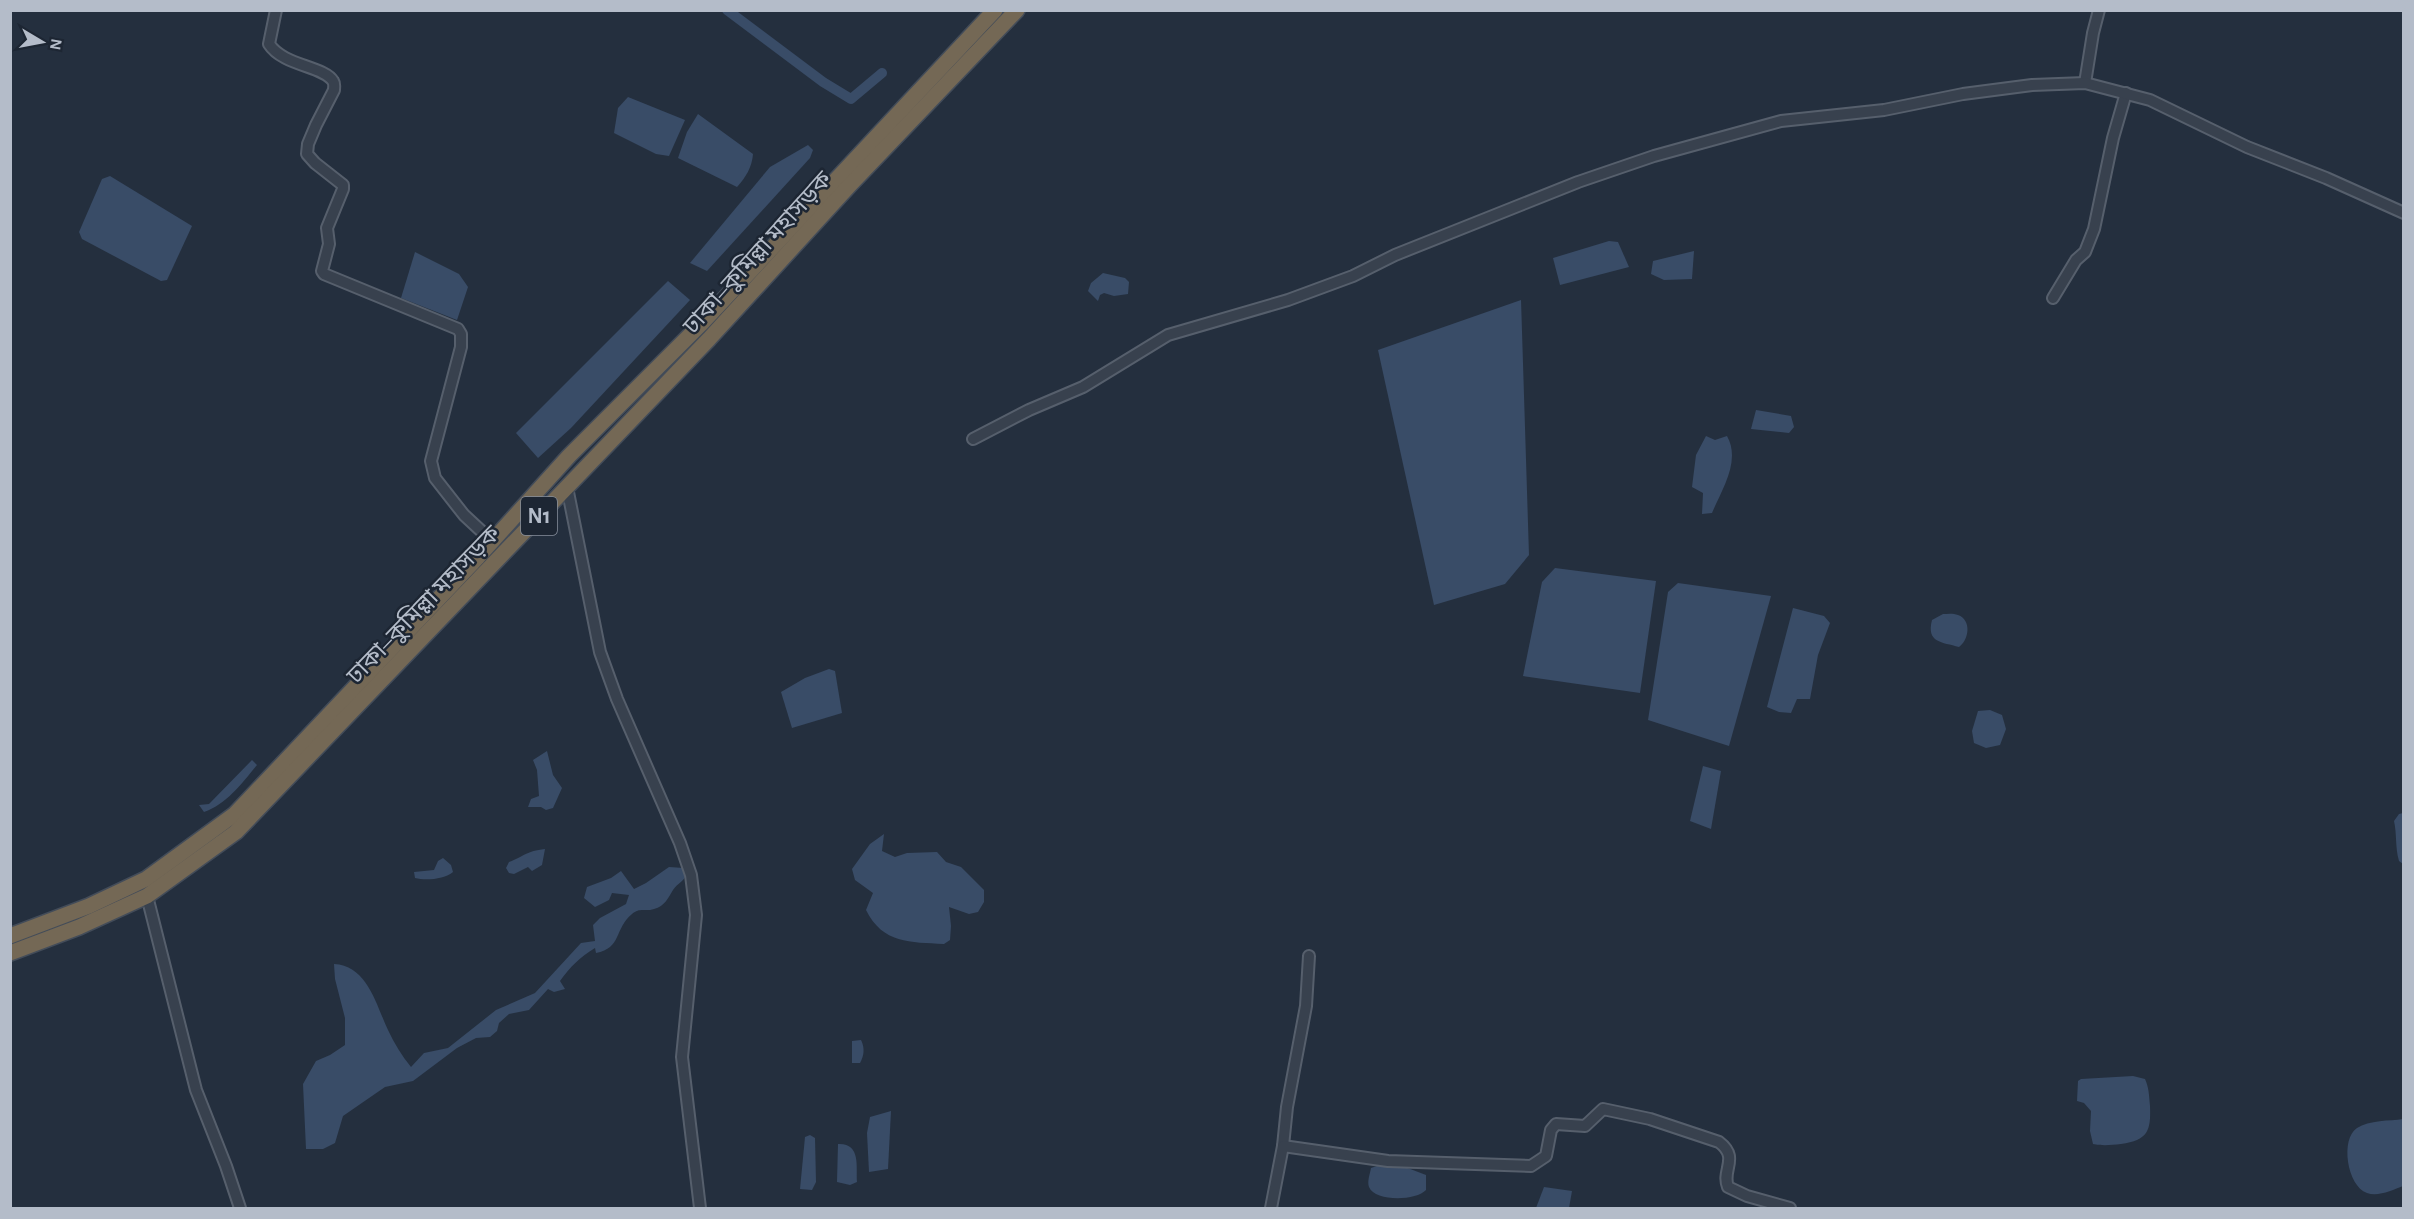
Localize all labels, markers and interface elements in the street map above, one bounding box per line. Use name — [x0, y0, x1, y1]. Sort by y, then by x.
north arrow — [12, 12, 72, 72]
text: N — [47, 38, 65, 51]
street label: ঢাকা–কুমিল্লা মহাসড়ক — [676, 165, 838, 340]
road number: N1 — [521, 497, 557, 535]
street label: ঢাকা–কুমিল্লা মহাসড়ক — [340, 519, 506, 690]

